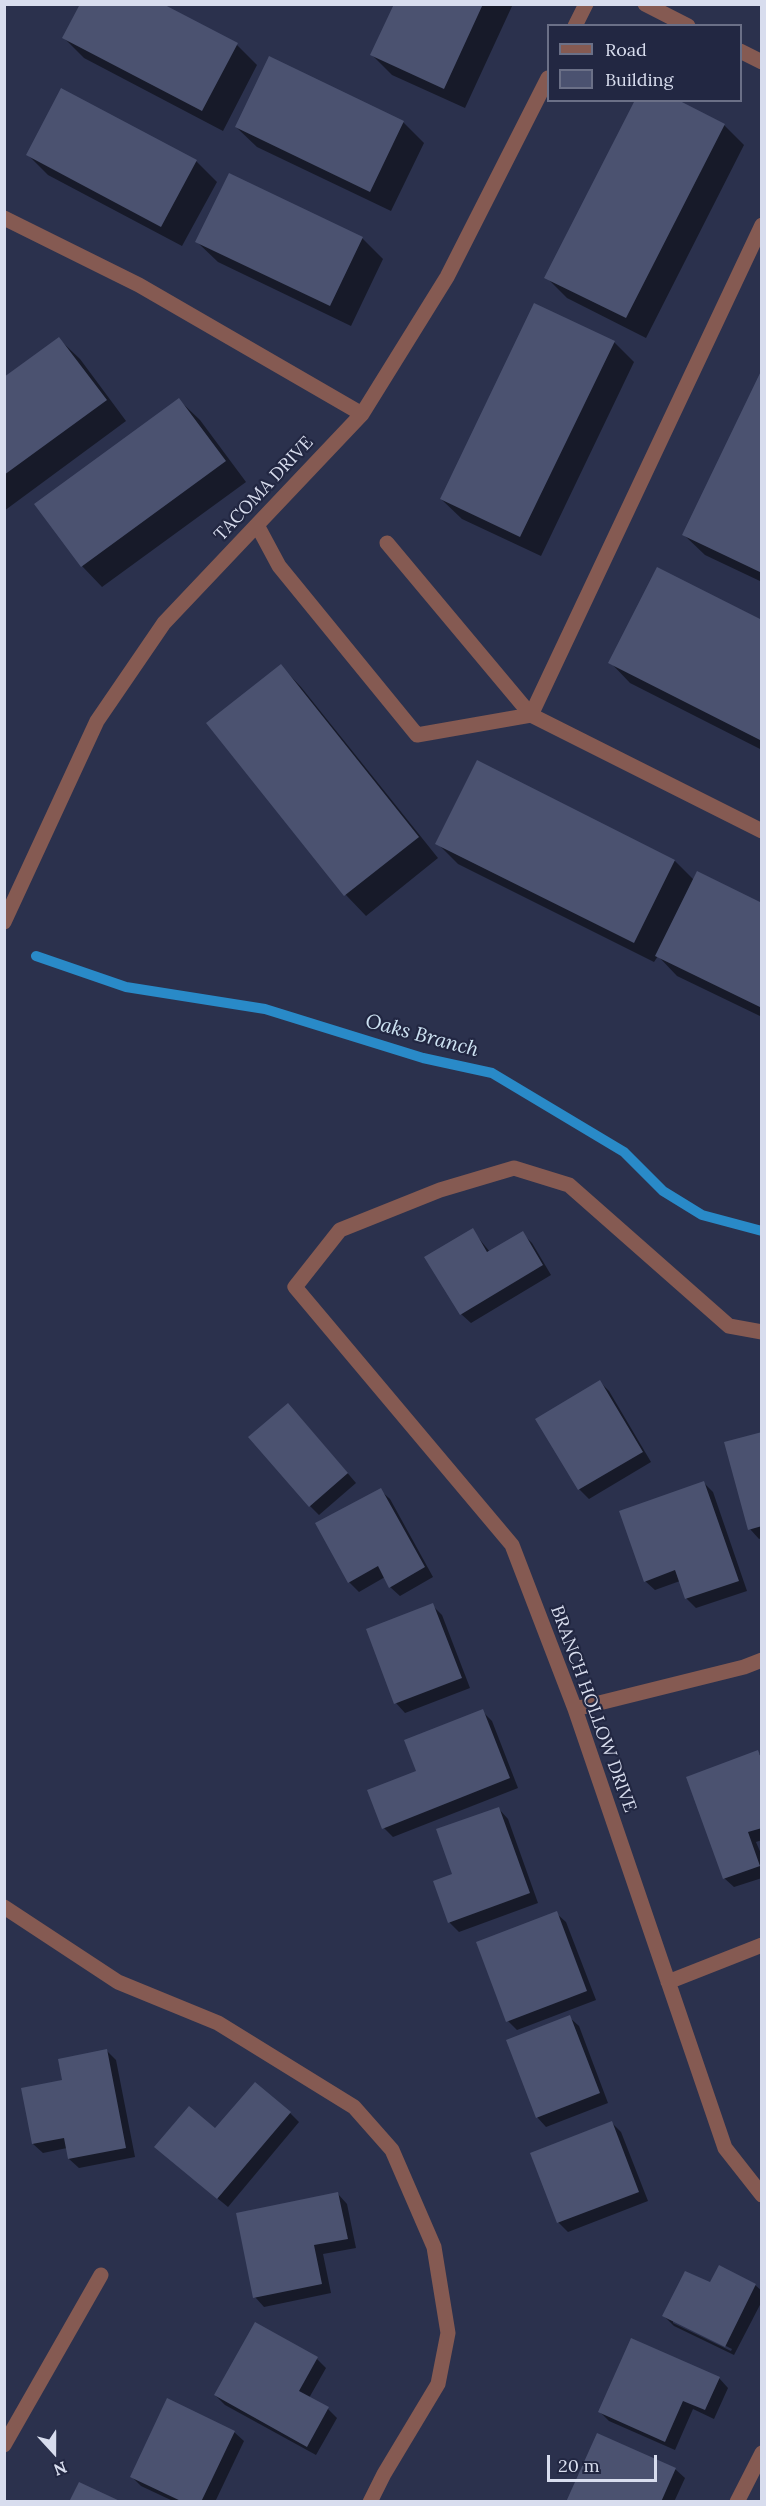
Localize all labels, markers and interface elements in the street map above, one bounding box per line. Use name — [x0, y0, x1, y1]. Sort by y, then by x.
legend — [547, 24, 742, 102]
text: Road — [605, 38, 647, 61]
text: Building — [605, 68, 673, 91]
street label: TACOMA DRIVE — [210, 432, 318, 546]
water label: Oaks Branch — [363, 1009, 481, 1063]
street label: BRANCH HOLLOW DRIVE — [546, 1603, 640, 1815]
north arrow — [24, 2422, 84, 2482]
scale bar — [550, 2443, 660, 2481]
text: 20 m — [558, 2454, 600, 2477]
text: N — [51, 2457, 70, 2480]

